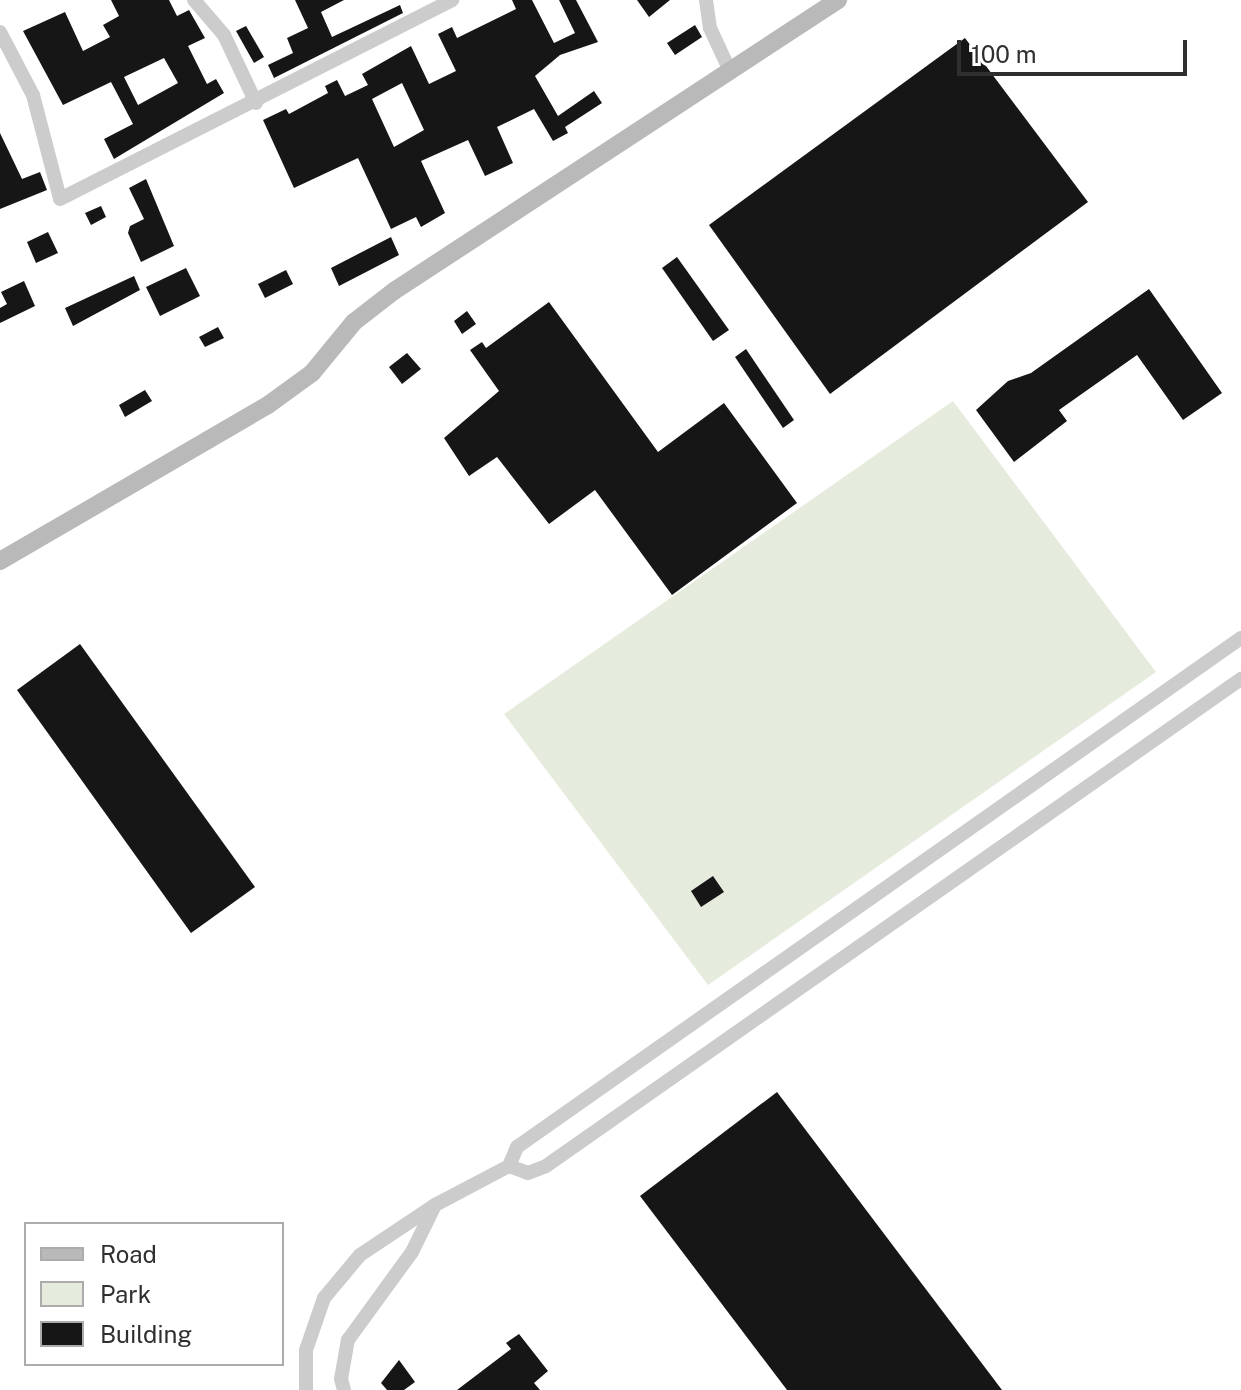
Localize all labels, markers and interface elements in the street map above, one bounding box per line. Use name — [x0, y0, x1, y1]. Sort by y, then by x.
scale bar — [961, 24, 1191, 74]
text: 100 m — [971, 40, 1037, 68]
legend — [24, 1222, 284, 1366]
text: Road — [100, 1240, 157, 1268]
text: Park — [100, 1280, 151, 1308]
text: Building — [100, 1320, 192, 1348]

